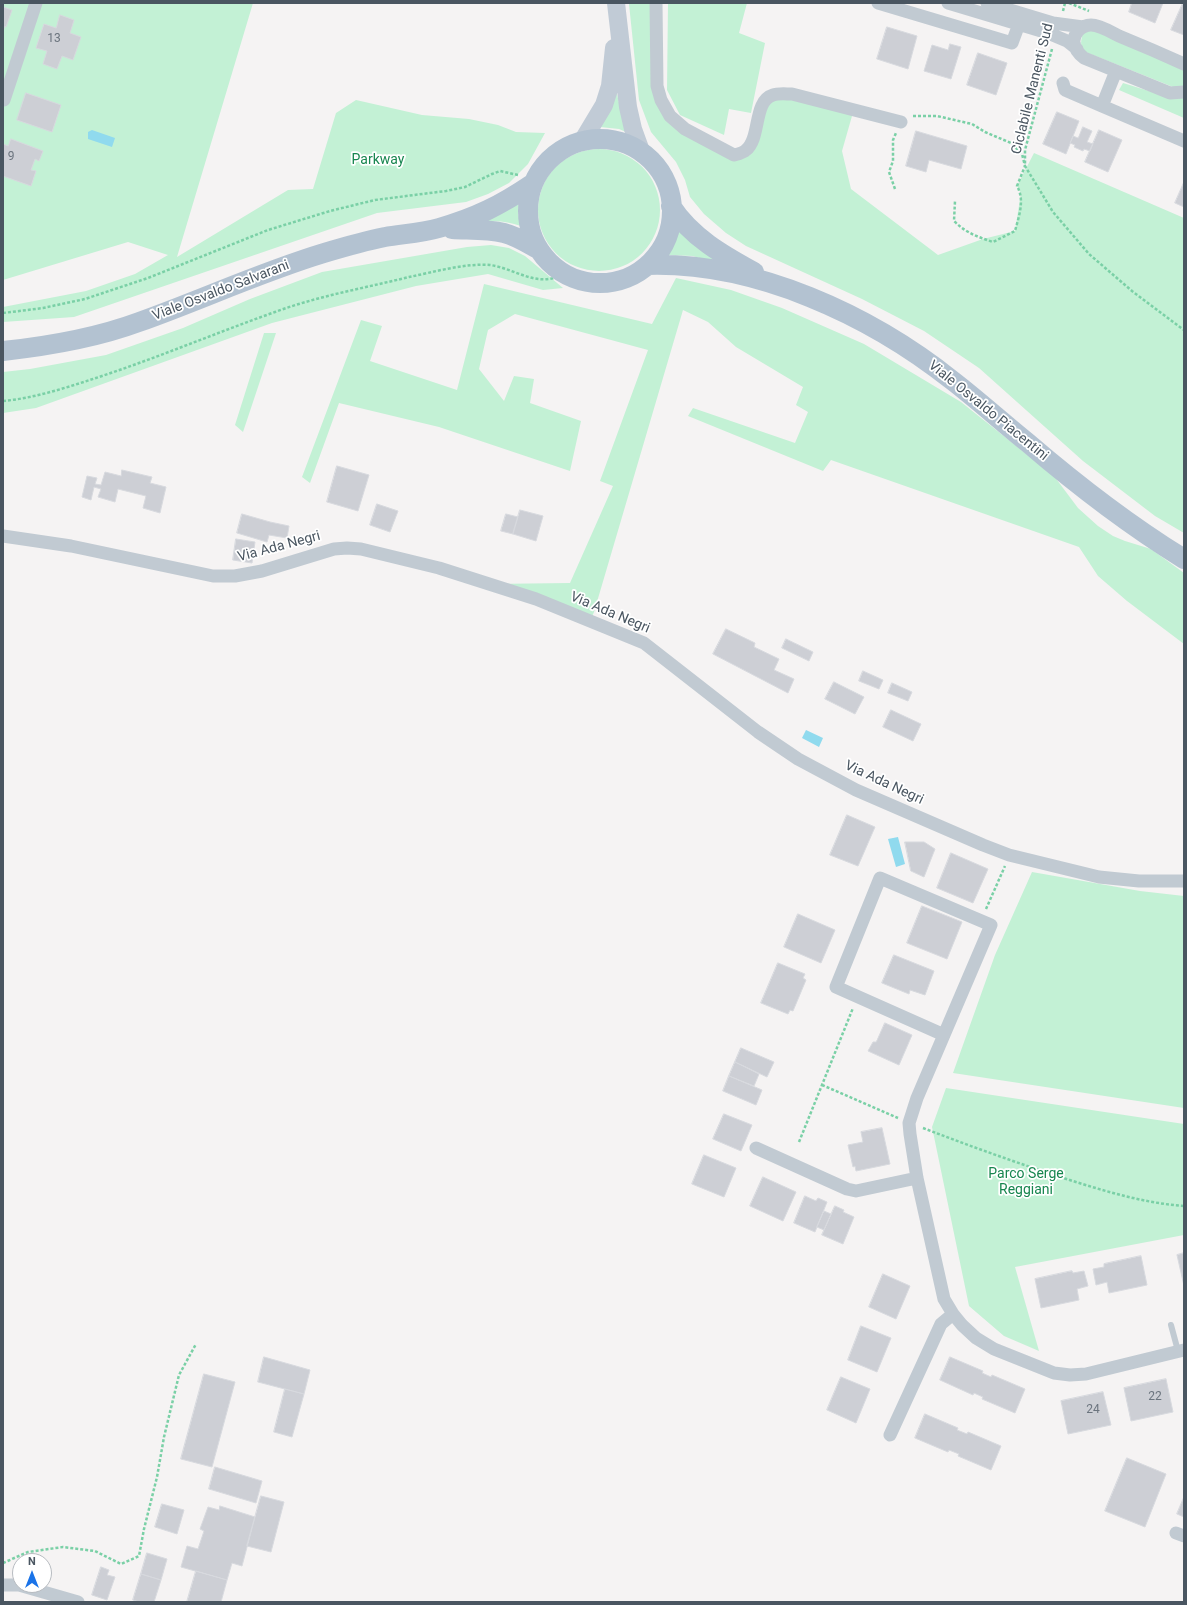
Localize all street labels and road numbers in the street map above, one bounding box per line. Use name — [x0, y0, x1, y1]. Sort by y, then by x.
street label: Ciclabile Manenti Sud — [1009, 22, 1057, 156]
street label: Viale Osvaldo Salvarani — [150, 257, 292, 325]
street label: Viale Osvaldo Piacentini — [925, 357, 1051, 465]
street label: Via Ada Negri — [236, 528, 322, 566]
street label: Via Ada Negri — [568, 589, 652, 637]
street label: Via Ada Negri — [842, 757, 926, 809]

